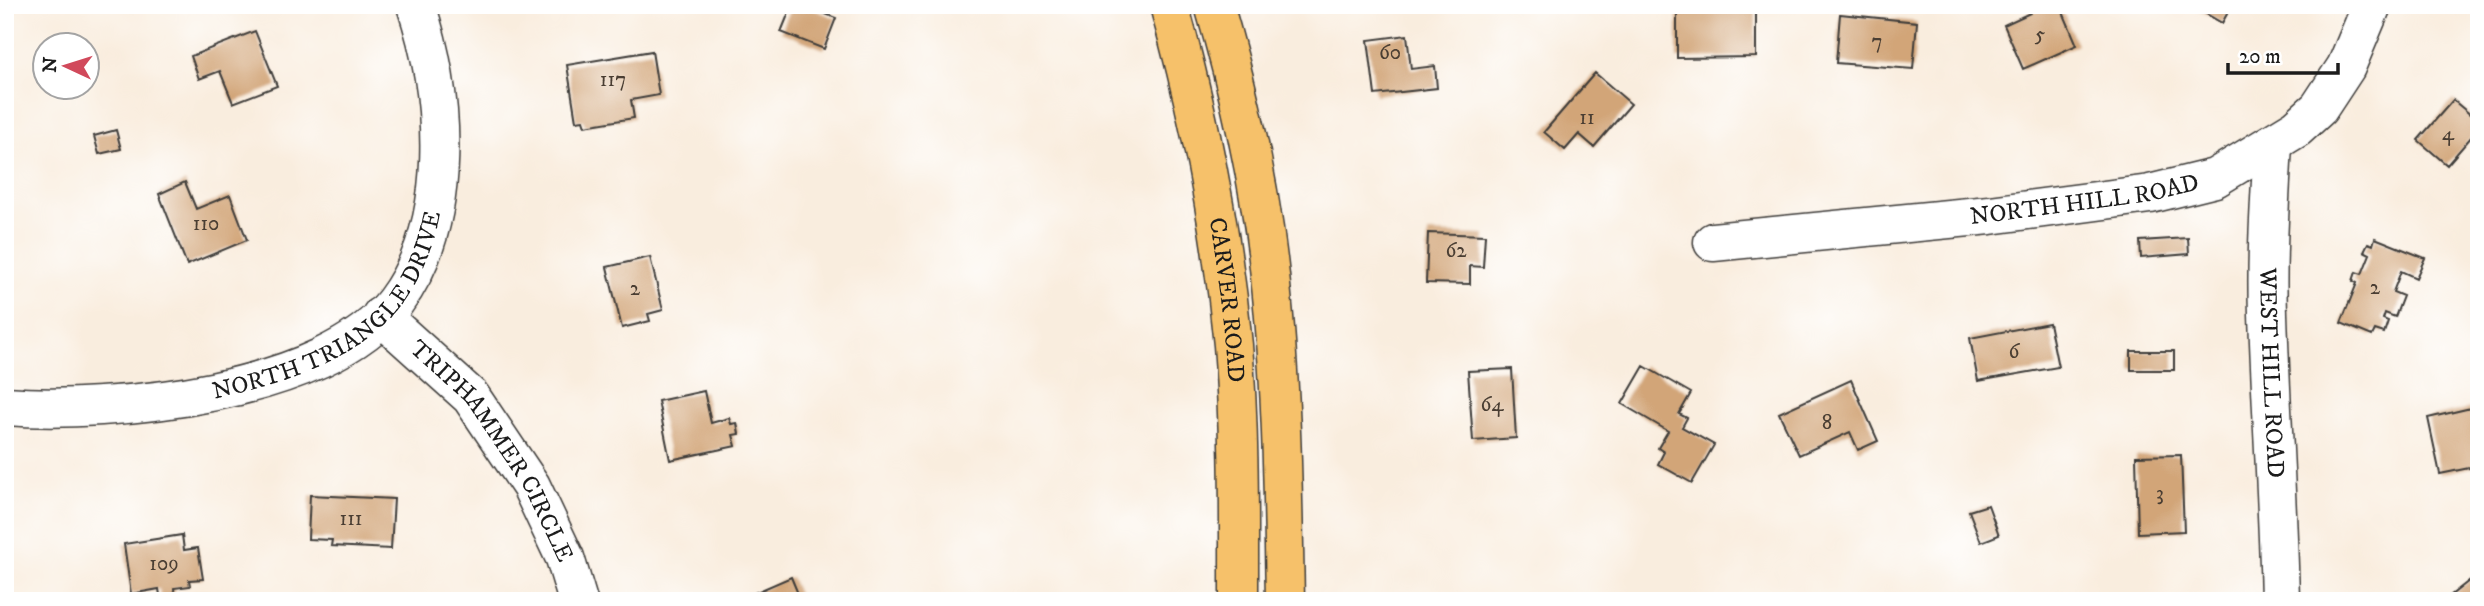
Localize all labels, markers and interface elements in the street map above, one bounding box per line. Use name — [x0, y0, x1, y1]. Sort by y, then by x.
house number: 5 — [2035, 22, 2045, 48]
house number: 7 — [1871, 29, 1883, 55]
north arrow — [32, 32, 102, 102]
scale bar — [2228, 32, 2339, 76]
house number: 60 — [1379, 40, 1401, 66]
text: 20 m — [2239, 44, 2281, 70]
text: N — [39, 56, 63, 74]
house number: 117 — [600, 67, 626, 93]
house number: 11 — [1579, 105, 1595, 131]
house number: 4 — [2442, 121, 2455, 147]
street label: NORTH HILL ROAD — [1969, 167, 2202, 232]
street label: NORTH TRIANGLE DRIVE — [210, 208, 448, 406]
house number: 110 — [193, 211, 219, 237]
street label: CARVER ROAD — [1202, 215, 1251, 383]
house number: 62 — [1445, 238, 1467, 264]
street label: WEST HILL ROAD — [2252, 267, 2290, 479]
house number: 2 — [2370, 275, 2381, 301]
house number: 2 — [630, 276, 641, 302]
street label: TRIPHAMMER CIRCLE — [403, 334, 580, 567]
house number: 6 — [2009, 339, 2021, 365]
house number: 64 — [1480, 392, 1504, 418]
house number: 8 — [1822, 410, 1832, 436]
house number: 3 — [2156, 481, 2164, 507]
house number: 111 — [339, 506, 363, 532]
house number: 109 — [149, 551, 179, 577]

